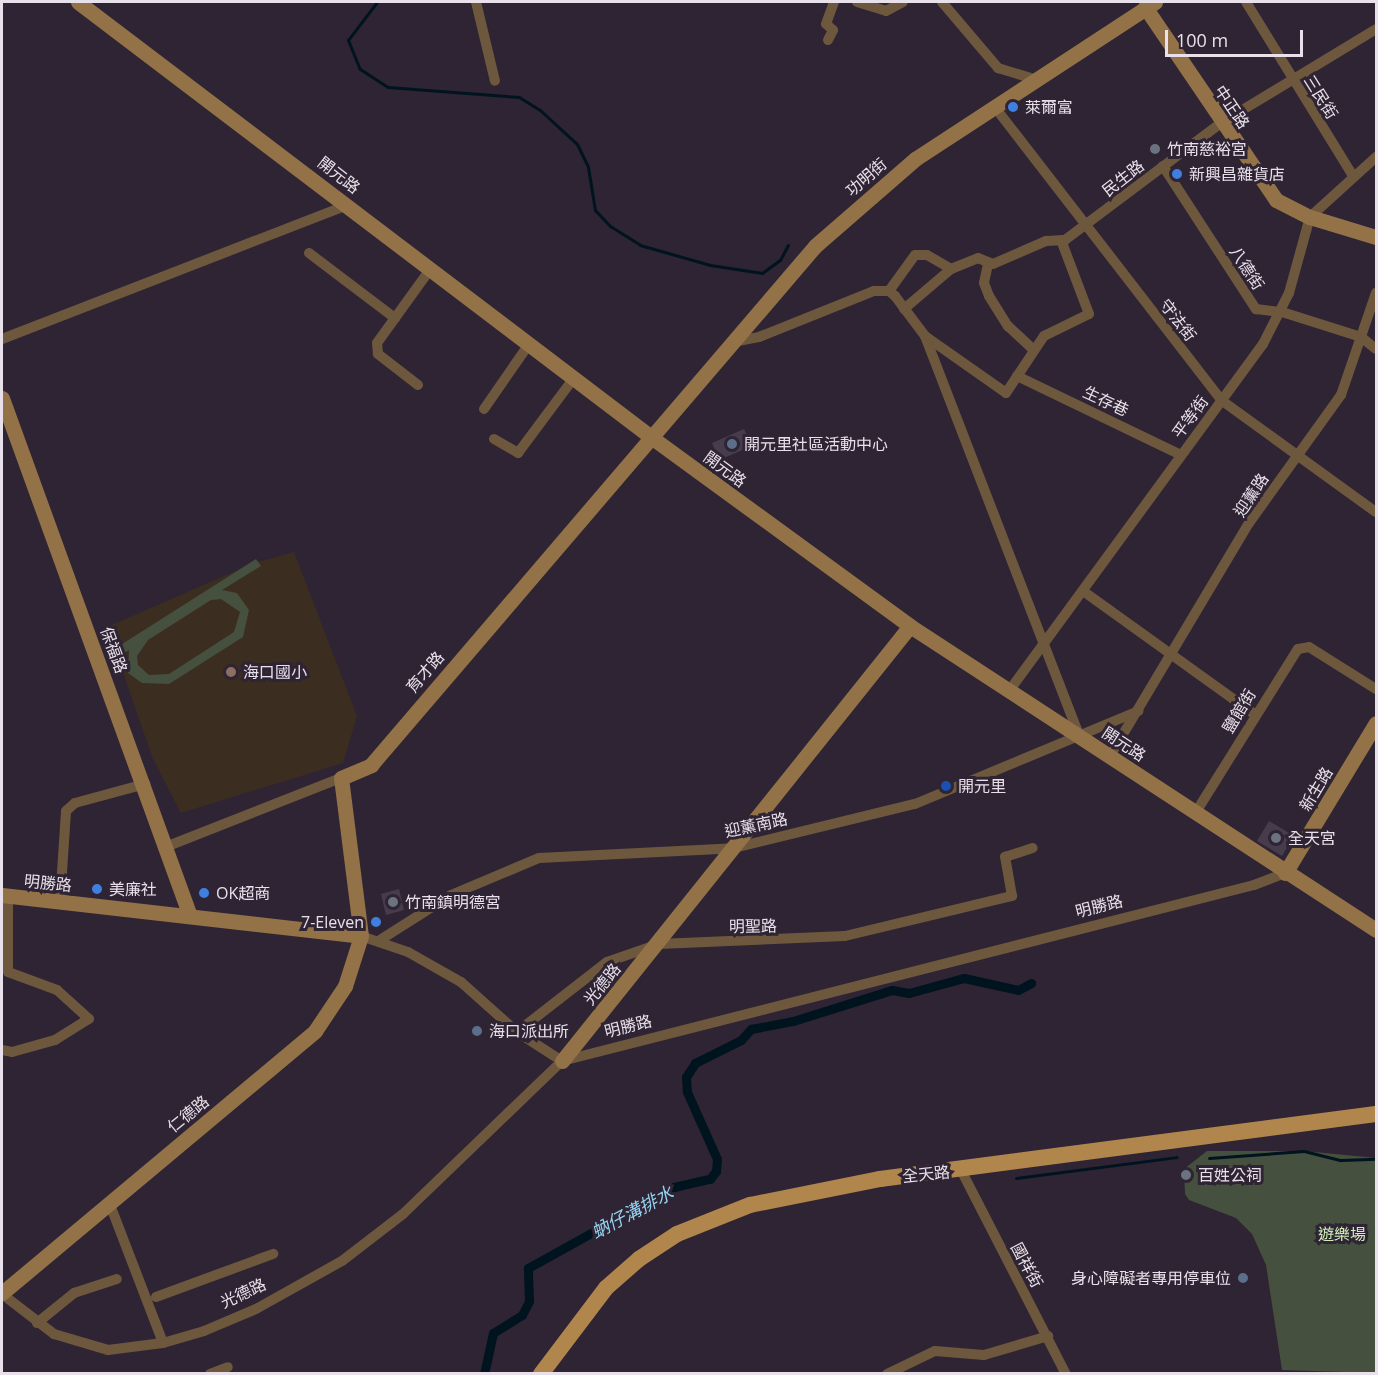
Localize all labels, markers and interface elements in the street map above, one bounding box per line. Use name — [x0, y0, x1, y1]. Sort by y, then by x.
scale bar — [1168, 18, 1306, 56]
text: 100 m — [1176, 28, 1228, 52]
street label: 三民街 — [1300, 72, 1342, 122]
street label: 中正路 — [1211, 82, 1253, 132]
place label: 萊爾富 — [1025, 97, 1073, 117]
marker: 萊爾富 — [1006, 100, 1020, 114]
place label: 竹南慈裕宮 — [1167, 139, 1247, 159]
marker: 竹南慈裕宮 — [1148, 142, 1162, 156]
street label: 開元路 — [314, 153, 364, 197]
street label: 功明街 — [842, 154, 890, 200]
street label: 民生路 — [1098, 156, 1148, 200]
place label: 新興昌雜貨店 — [1189, 164, 1285, 184]
marker: 新興昌雜貨店 — [1170, 167, 1184, 181]
street label: 八德街 — [1226, 243, 1268, 293]
street label: 守法街 — [1156, 295, 1200, 345]
street label: 生存巷 — [1080, 382, 1132, 420]
street label: 平等街 — [1168, 392, 1212, 442]
place label: 開元里社區活動中心 — [744, 434, 888, 454]
marker: 開元里社區活動中心 — [725, 437, 739, 451]
street label: 開元路 — [700, 447, 750, 491]
street label: 迎薰路 — [1230, 470, 1272, 520]
street label: 保福路 — [97, 624, 131, 676]
street label: 育才路 — [402, 648, 448, 696]
place label: 海口國小 — [243, 662, 307, 682]
marker: 海口國小 — [224, 665, 238, 679]
street label: 鹽館街 — [1218, 685, 1260, 737]
street label: 開元路 — [1099, 723, 1149, 765]
street label: 新生路 — [1295, 763, 1337, 815]
place label: 開元里 — [958, 776, 1006, 796]
marker: 開元里 — [939, 779, 953, 793]
street label: 迎薰南路 — [723, 809, 789, 841]
place label: 全天宮 — [1288, 828, 1336, 848]
marker: 全天宮 — [1269, 831, 1283, 845]
street label: 明勝路 — [23, 871, 73, 895]
place label: 美廉社 — [109, 879, 157, 899]
marker: 美廉社 — [90, 882, 104, 896]
place label: OK超商 — [216, 883, 270, 903]
marker: OK超商 — [197, 886, 211, 900]
street label: 明勝路 — [1073, 891, 1125, 921]
place label: 竹南鎮明德宮 — [405, 892, 501, 912]
marker: 竹南鎮明德宮 — [386, 895, 400, 909]
place label: 7-Eleven — [301, 912, 364, 932]
marker: 7-Eleven — [369, 915, 383, 929]
street label: 明聖路 — [729, 916, 777, 936]
street label: 光德路 — [579, 959, 625, 1009]
street label: 明勝路 — [602, 1011, 654, 1041]
place label: 海口派出所 — [489, 1021, 569, 1041]
marker: 海口派出所 — [470, 1024, 484, 1038]
street label: 仁德路 — [163, 1091, 213, 1137]
street label: 全天路 — [901, 1162, 951, 1186]
place label: 百姓公祠 — [1198, 1165, 1262, 1185]
marker: 百姓公祠 — [1179, 1168, 1193, 1182]
water label: 蚋仔溝排水 — [587, 1181, 677, 1243]
park label: 遊樂場 — [1318, 1224, 1366, 1244]
street label: 國祥街 — [1007, 1239, 1047, 1291]
place label: 身心障礙者專用停車位 — [1071, 1268, 1231, 1288]
marker: 身心障礙者專用停車位 — [1236, 1271, 1250, 1285]
street label: 光德路 — [217, 1274, 269, 1312]

